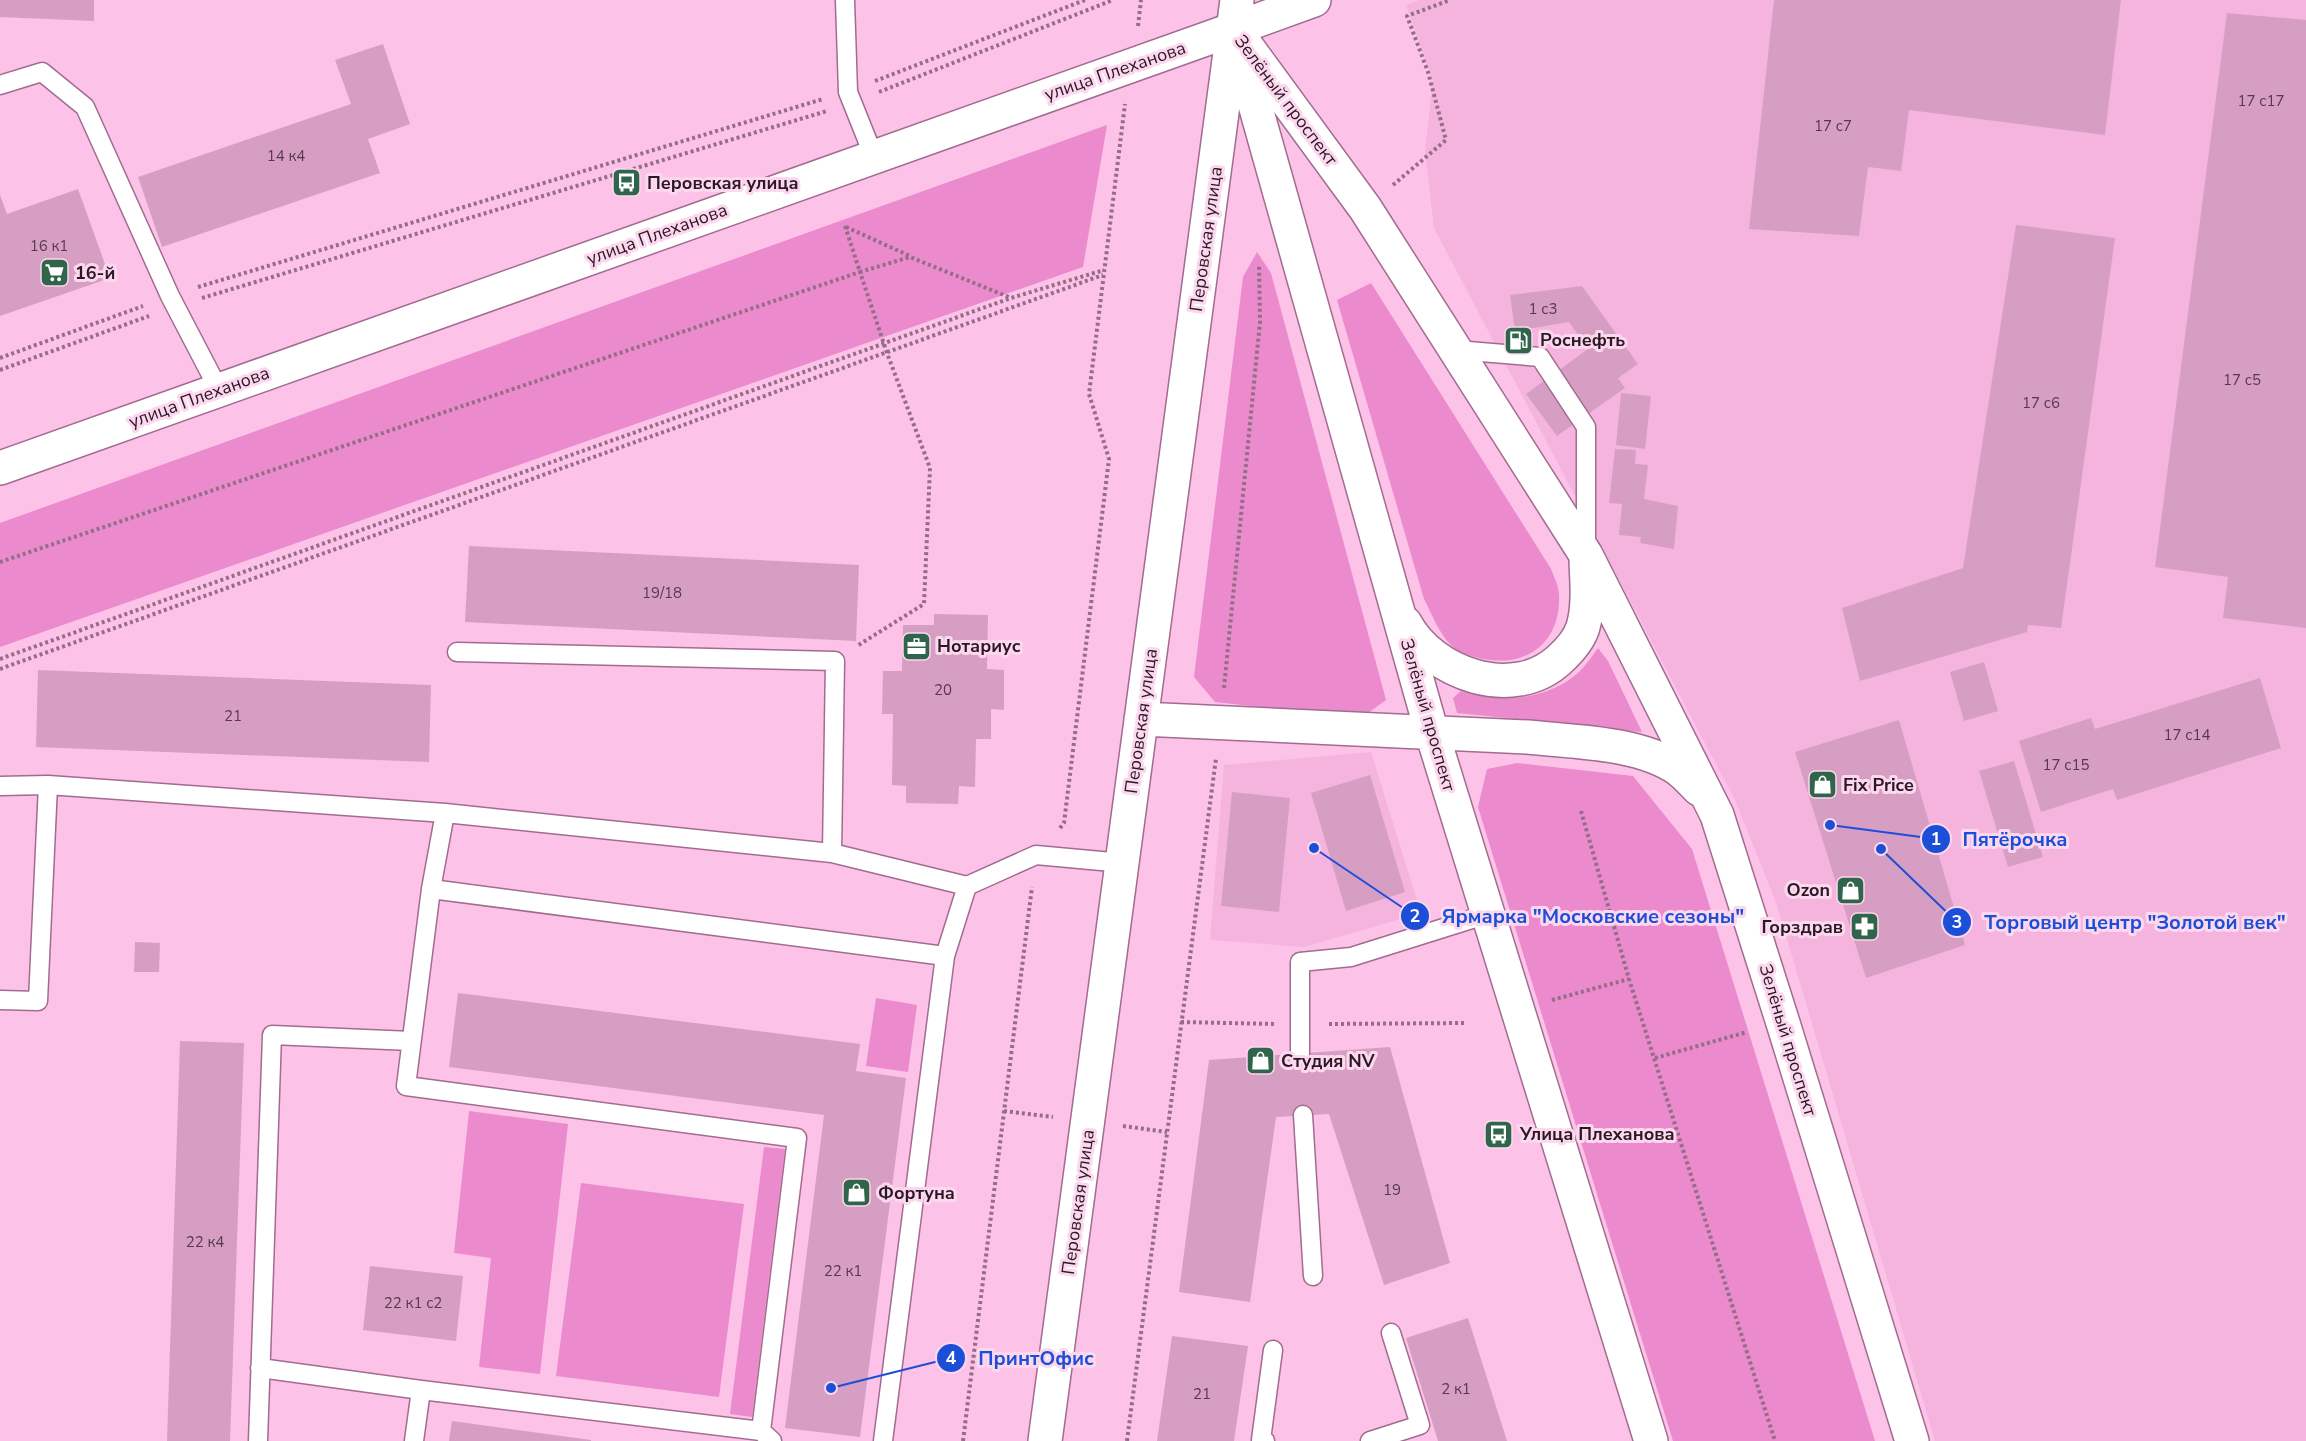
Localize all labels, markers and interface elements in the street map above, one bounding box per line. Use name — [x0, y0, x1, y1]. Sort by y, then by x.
street label: Зелёный проспект — [1229, 30, 1343, 170]
street label: улица Плеханова — [1041, 36, 1189, 106]
house number: 17 с17 — [2238, 91, 2284, 111]
house number: 17 с7 — [1814, 116, 1852, 136]
house number: 14 к4 — [267, 146, 305, 166]
street label: Перовская улица — [1184, 165, 1228, 313]
bus stop icon: Перовская улица — [610, 167, 642, 199]
place label: Перовская улица — [647, 171, 799, 195]
street label: улица Плеханова — [583, 197, 731, 271]
house number: 16 к1 — [30, 236, 68, 256]
supermarket icon: 16-й — [38, 257, 70, 289]
place label: 16-й — [75, 261, 115, 285]
house number: 1 с3 — [1529, 299, 1557, 319]
fuel station icon: Роснефть — [1503, 324, 1535, 356]
place label: Роснефть — [1540, 328, 1625, 352]
street label: улица Плеханова — [125, 360, 273, 434]
house number: 17 с5 — [2223, 370, 2261, 390]
house number: 17 с6 — [2022, 393, 2060, 413]
house number: 19/18 — [642, 583, 682, 603]
office icon: Нотариус — [900, 630, 932, 662]
place label: Нотариус — [937, 634, 1021, 658]
street label: Зелёный проспект — [1395, 636, 1461, 794]
street label: Перовская улица — [1119, 647, 1163, 795]
house number: 20 — [934, 680, 952, 700]
house number: 21 — [224, 706, 242, 726]
house number: 17 с14 — [2164, 725, 2210, 745]
house number: 17 с15 — [2043, 755, 2089, 775]
shop icon: Fix Price — [1806, 769, 1838, 801]
place label: Fix Price — [1843, 773, 1914, 797]
callout: Пятёрочка — [1921, 820, 2080, 858]
text: Пятёрочка — [1963, 826, 2068, 853]
text: 1 — [1931, 827, 1941, 851]
shop icon: Ozon — [1835, 874, 1867, 906]
place label: Ozon — [1787, 878, 1830, 902]
callout: Ярмарка "Московские сезоны" — [1400, 897, 1756, 935]
text: Ярмарка "Московские сезоны" — [1442, 903, 1744, 930]
callout: Торговый центр "Золотой век" — [1942, 903, 2297, 941]
text: 2 — [1410, 904, 1420, 928]
text: Торговый центр "Золотой век" — [1984, 909, 2286, 936]
text: 3 — [1952, 910, 1962, 934]
pharmacy icon: Горздрав — [1848, 911, 1880, 943]
place label: Горздрав — [1761, 915, 1843, 939]
street label: Зелёный проспект — [1753, 961, 1823, 1119]
shop icon: Студия NV — [1244, 1045, 1276, 1077]
place label: Студия NV — [1281, 1049, 1376, 1073]
bus stop icon: Улица Плеханова — [1483, 1118, 1515, 1150]
place label: Улица Плеханова — [1519, 1122, 1675, 1146]
street label: Перовская улица — [1056, 1128, 1100, 1276]
shop icon: Фортуна — [841, 1177, 873, 1209]
house number: 19 — [1383, 1180, 1401, 1200]
place label: Фортуна — [878, 1181, 955, 1205]
house number: 22 к4 — [186, 1232, 224, 1252]
house number: 22 к1 — [824, 1261, 862, 1281]
house number: 22 к1 с2 — [384, 1293, 442, 1313]
callout: ПринтОфис — [936, 1339, 1105, 1377]
text: ПринтОфис — [978, 1345, 1094, 1372]
text: 4 — [946, 1346, 957, 1370]
house number: 2 к1 — [1441, 1379, 1471, 1399]
house number: 21 — [1193, 1384, 1211, 1404]

